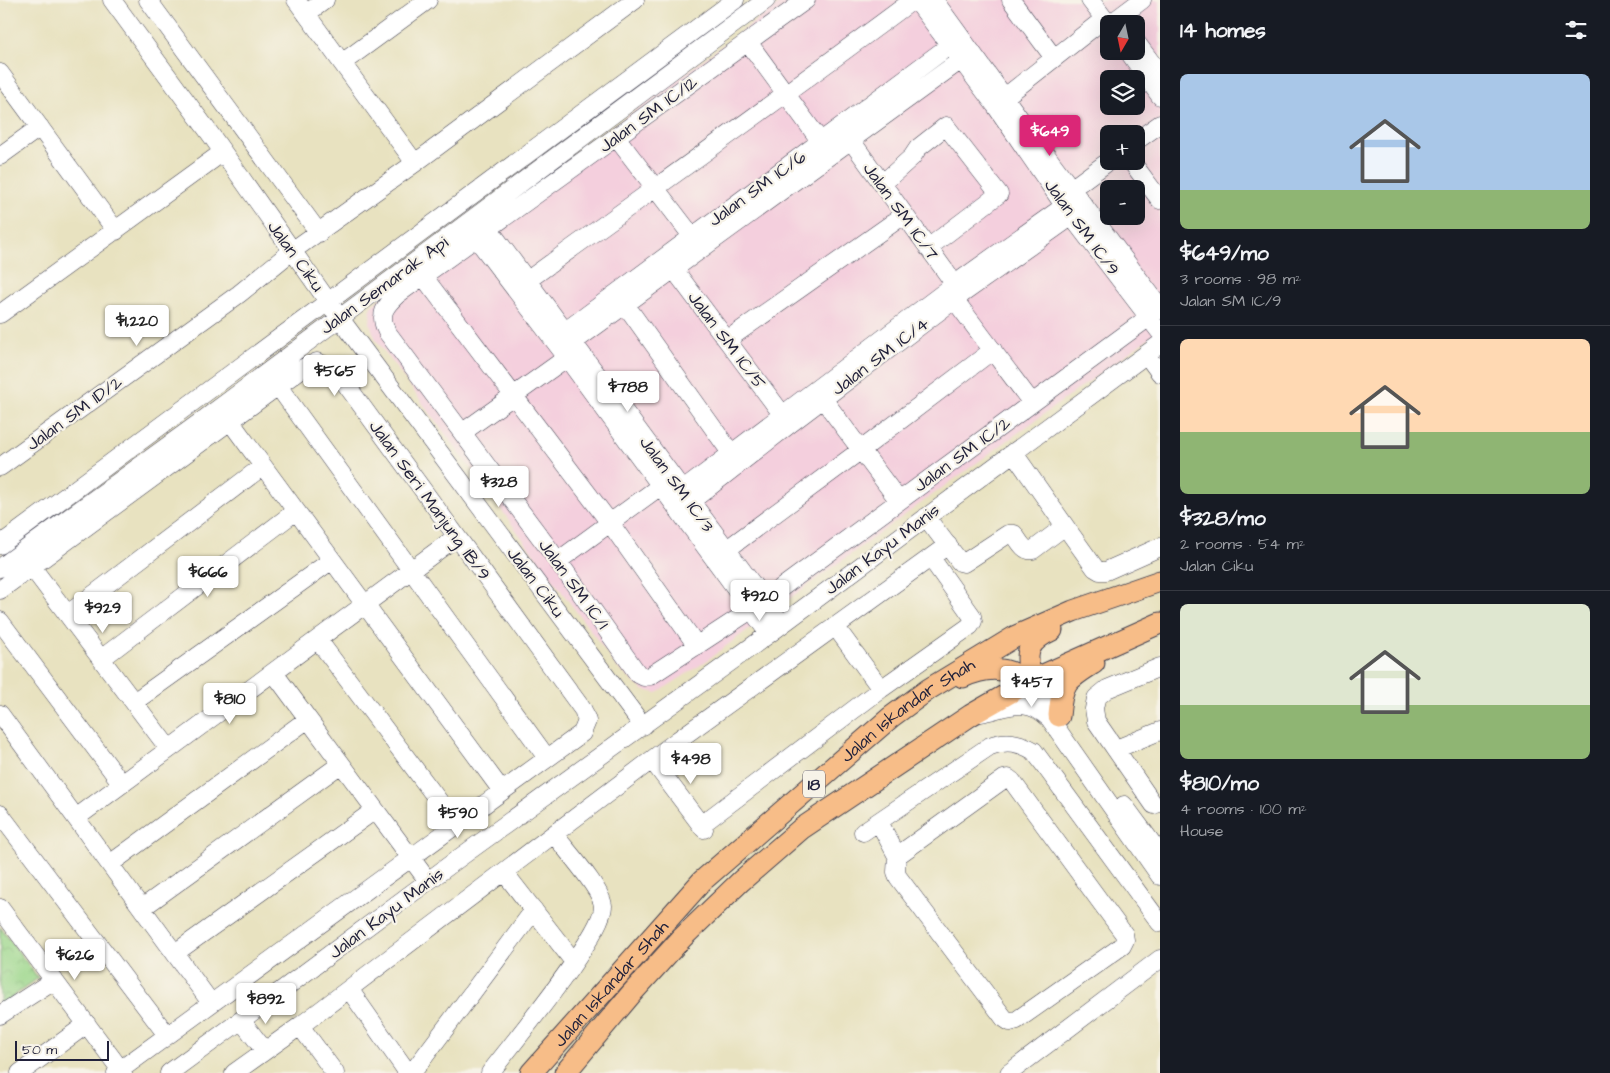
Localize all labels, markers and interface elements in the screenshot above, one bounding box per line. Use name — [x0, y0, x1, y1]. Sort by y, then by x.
north arrow — [1100, 15, 1145, 60]
map controls — [1100, 15, 1145, 225]
text: 14 homes — [1180, 16, 1266, 45]
icon: filters — [1562, 16, 1590, 44]
street label: Jalan SM 1C/12 — [594, 70, 703, 159]
button: layers — [1100, 70, 1145, 115]
icon: home — [1340, 106, 1430, 196]
pin: $649 — [1020, 114, 1080, 157]
text: $649 — [1031, 120, 1069, 142]
button: + — [1100, 125, 1145, 170]
street label: Jalan SM 1C/6 — [703, 144, 811, 232]
street label: Jalan SM 1C/7 — [857, 157, 944, 265]
street label: Jalan SM 1C/9 — [1038, 174, 1125, 281]
button: − — [1100, 180, 1145, 225]
street label: Jalan Ciku — [261, 216, 330, 297]
street label: Jalan Semarak Api — [315, 230, 454, 340]
text: $649/mo — [1180, 239, 1269, 268]
text: 3 rooms · 98 m² — [1180, 268, 1301, 290]
street label: Jalan SM 1C/5 — [682, 286, 772, 395]
text: Jalan SM 1C/9 — [1180, 290, 1281, 312]
pin: $1,220 — [96, 304, 178, 347]
text: $1,220 — [116, 310, 158, 332]
street label: Jalan SM 1C/4 — [826, 311, 934, 401]
pin: $565 — [305, 354, 365, 397]
text: $565 — [314, 360, 356, 382]
street label: Jalan SM 1D/2 — [21, 370, 128, 457]
pin: $788 — [598, 370, 658, 413]
icon: home — [1340, 372, 1430, 462]
text: $788 — [608, 376, 648, 398]
street label: Jalan SM 1C/2 — [909, 410, 1016, 498]
street label: Jalan Seri Manjung 1B/9 — [362, 415, 496, 586]
street label: Jalan SM 1C/3 — [633, 431, 720, 537]
pin: $328 — [469, 466, 529, 508]
text: $328 — [481, 471, 517, 493]
street label: Jalan Kayu Manis — [820, 498, 946, 602]
text: $328/mo — [1180, 504, 1266, 533]
text: 2 rooms · 54 m² — [1180, 533, 1305, 555]
street label: Jalan SM 1C/1 — [532, 534, 615, 635]
street label: Jalan Ciku — [501, 542, 570, 623]
text: Jalan Ciku — [1180, 555, 1253, 577]
pin: $666 — [178, 556, 238, 598]
text: $666 — [189, 561, 228, 583]
pin: $920 — [730, 580, 790, 622]
text: $920 — [741, 585, 779, 607]
pin: $929 — [73, 592, 133, 634]
text: $929 — [85, 597, 121, 619]
icon: home — [1340, 637, 1430, 727]
street label: Jalan Iskandar Shah — [835, 652, 980, 768]
pin: $457 — [1002, 666, 1062, 708]
text: $457 — [1012, 671, 1052, 693]
pin: $810 — [200, 682, 260, 725]
text: $810 — [214, 688, 246, 710]
pin: $498 — [661, 742, 721, 785]
text: $498 — [671, 748, 711, 770]
text: $810/mo — [1180, 769, 1259, 798]
road number: 18 — [803, 771, 825, 798]
pin: $590 — [428, 796, 488, 839]
text: 4 rooms · 100 m² — [1180, 798, 1307, 820]
text: $590 — [438, 802, 478, 824]
text: House — [1180, 820, 1224, 842]
street label: Jalan Kayu Manis — [324, 862, 450, 966]
street label: Jalan Iskandar Shah — [548, 915, 674, 1053]
pin: $626 — [45, 938, 105, 981]
text: $626 — [56, 944, 94, 966]
pin: $892 — [236, 982, 296, 1025]
text: $892 — [247, 988, 285, 1010]
scale bar — [15, 1038, 109, 1061]
text: 50 m — [22, 1040, 57, 1060]

